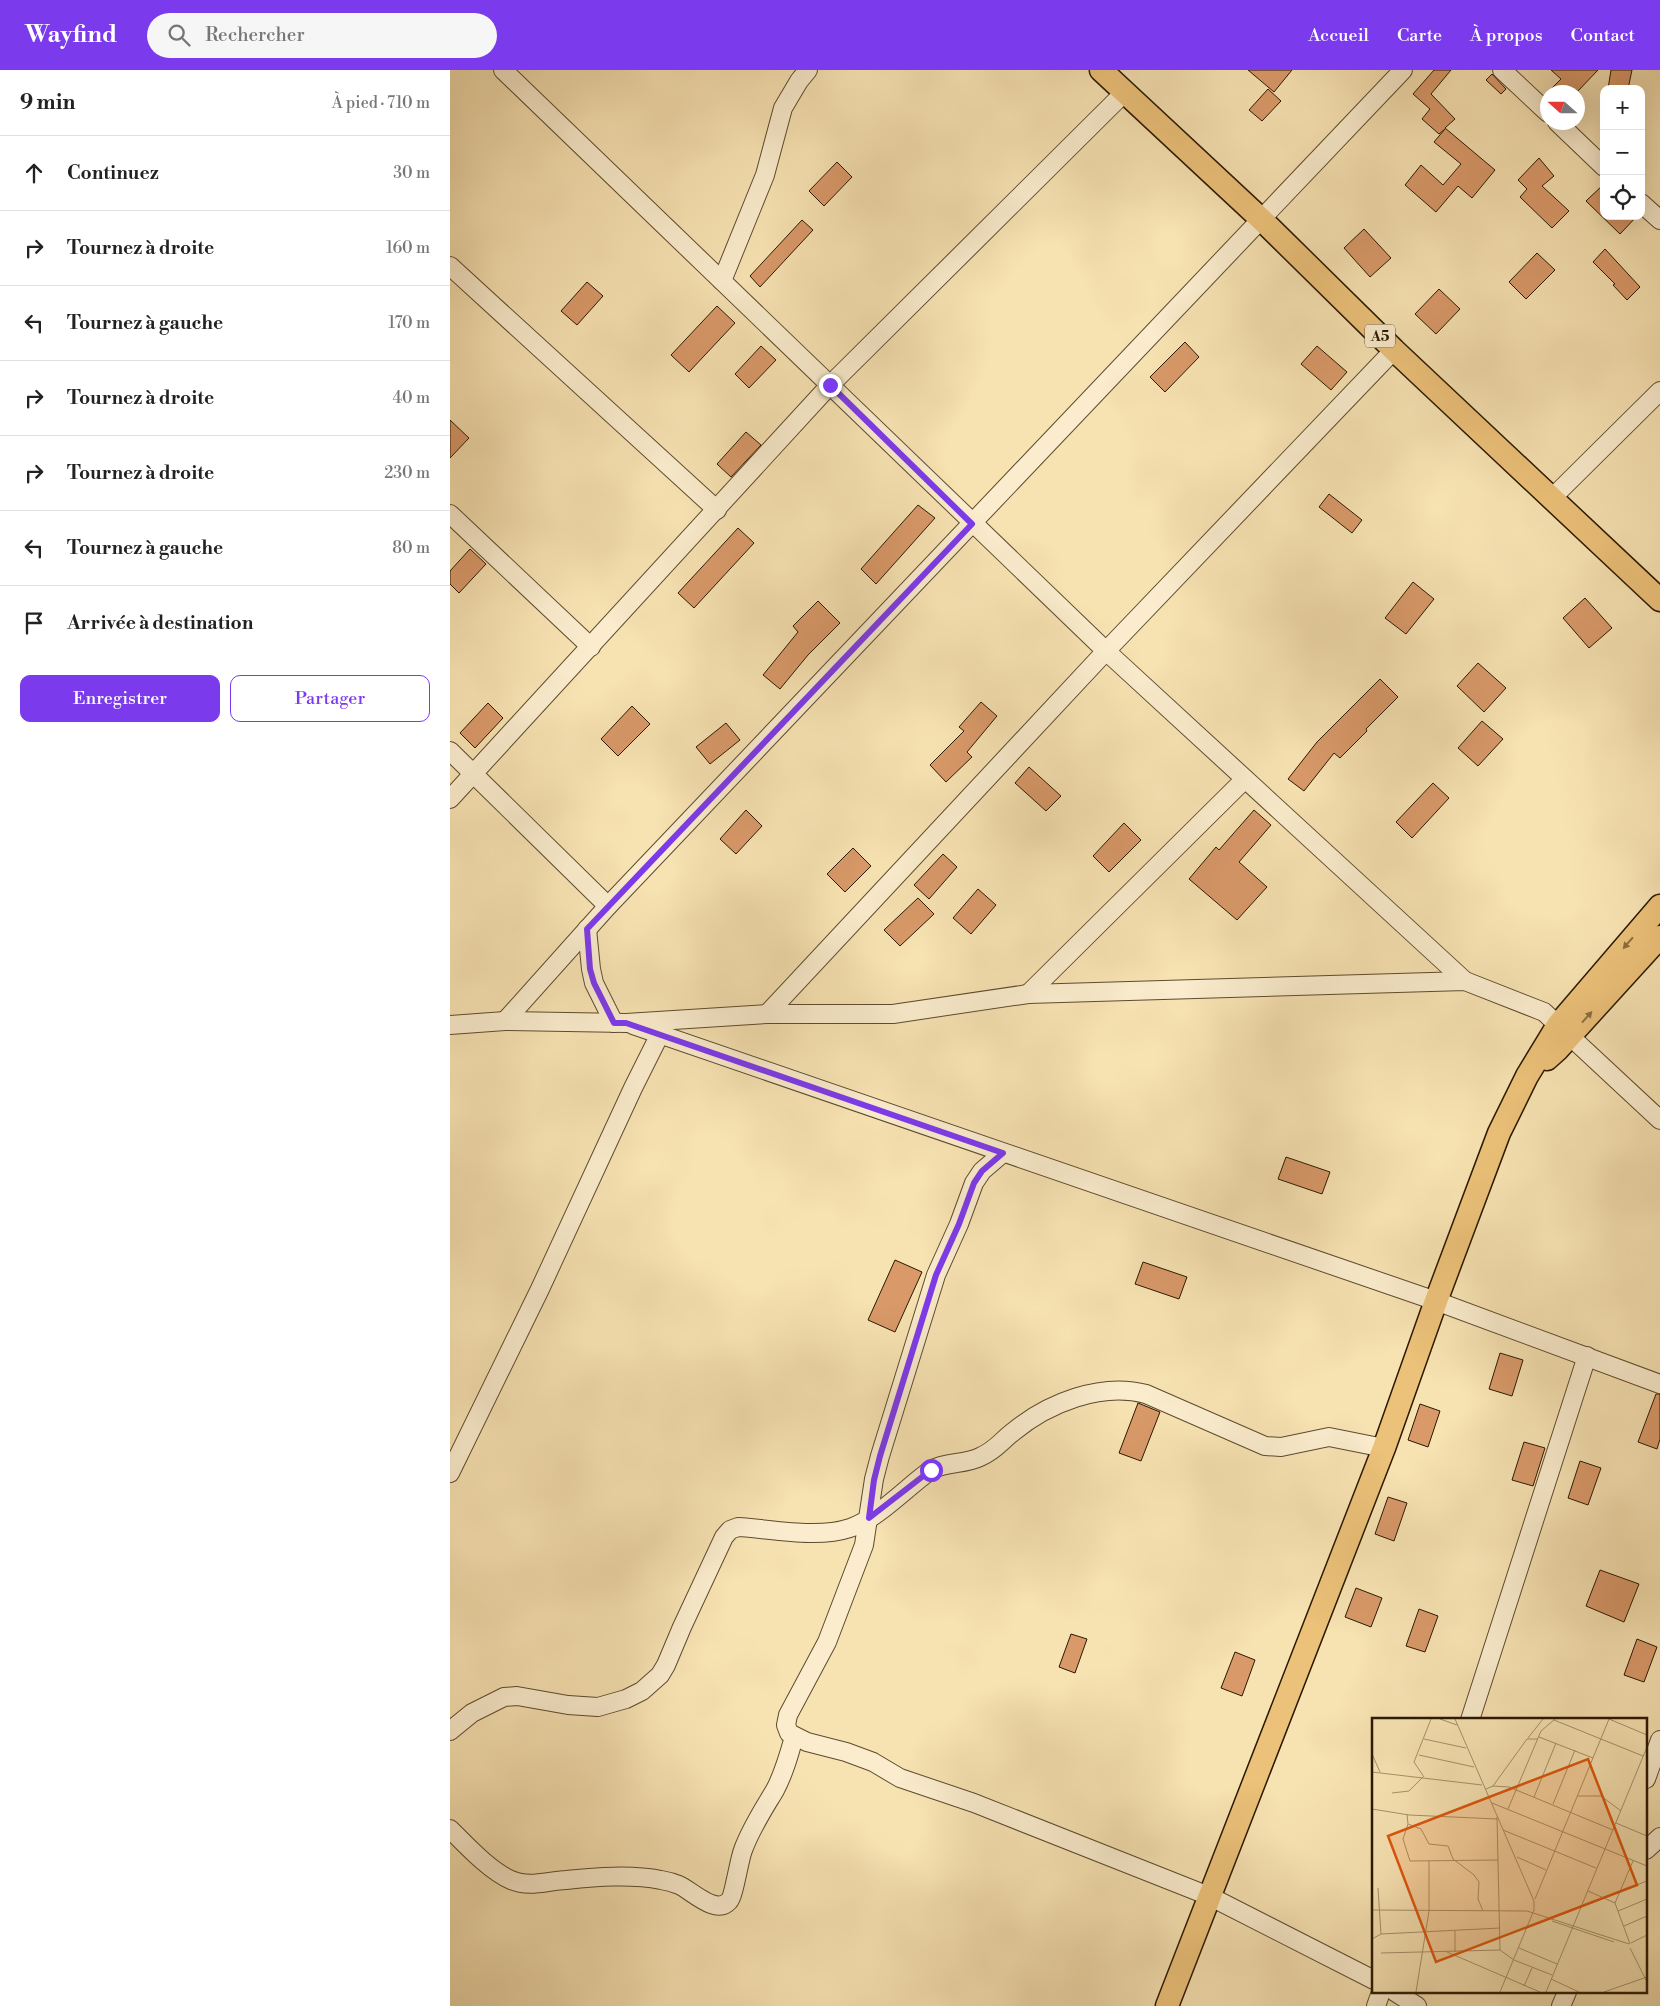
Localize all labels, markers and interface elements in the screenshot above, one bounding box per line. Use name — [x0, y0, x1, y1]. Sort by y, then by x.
search box — [147, 13, 497, 58]
text: Wayfind — [25, 20, 117, 50]
icon: search — [165, 21, 193, 49]
text: Rechercher — [205, 23, 305, 47]
text: Accueil — [1308, 24, 1369, 47]
text: Carte — [1397, 24, 1442, 47]
text: À propos — [1470, 24, 1543, 47]
text: Contact — [1571, 24, 1635, 47]
north arrow — [1540, 85, 1585, 130]
map controls — [1600, 85, 1645, 220]
button: + — [1600, 85, 1645, 130]
text: 9 min — [20, 90, 75, 116]
text: À pied · 710 m — [332, 93, 430, 113]
button: − — [1600, 130, 1645, 175]
icon: ahead — [20, 159, 48, 187]
text: Continuez — [67, 161, 159, 185]
text: 30 m — [393, 163, 430, 183]
button: locate — [1600, 175, 1645, 220]
icon: right — [20, 234, 48, 262]
text: Tournez à droite — [67, 236, 214, 260]
text: 160 m — [386, 238, 430, 258]
icon: left — [20, 309, 48, 337]
text: Tournez à gauche — [67, 311, 223, 335]
text: 170 m — [388, 313, 430, 333]
road number: A5 — [1365, 325, 1395, 348]
route end — [819, 374, 842, 397]
icon: right — [20, 384, 48, 412]
text: Tournez à droite — [67, 386, 214, 410]
text: 40 m — [393, 388, 430, 408]
icon: right — [20, 459, 48, 487]
text: Tournez à droite — [67, 461, 214, 485]
text: 230 m — [384, 463, 430, 483]
icon: left — [20, 534, 48, 562]
text: Tournez à gauche — [67, 536, 223, 560]
text: 80 m — [392, 538, 430, 558]
icon: arrive — [20, 609, 48, 637]
text: Arrivée à destination — [67, 611, 253, 635]
button: Enregistrer — [20, 675, 220, 722]
button: Partager — [230, 675, 430, 722]
one-way arrow — [1623, 936, 1634, 949]
one-way arrow — [1581, 1012, 1593, 1024]
route start — [920, 1459, 943, 1482]
inset map — [1372, 1718, 1648, 1994]

